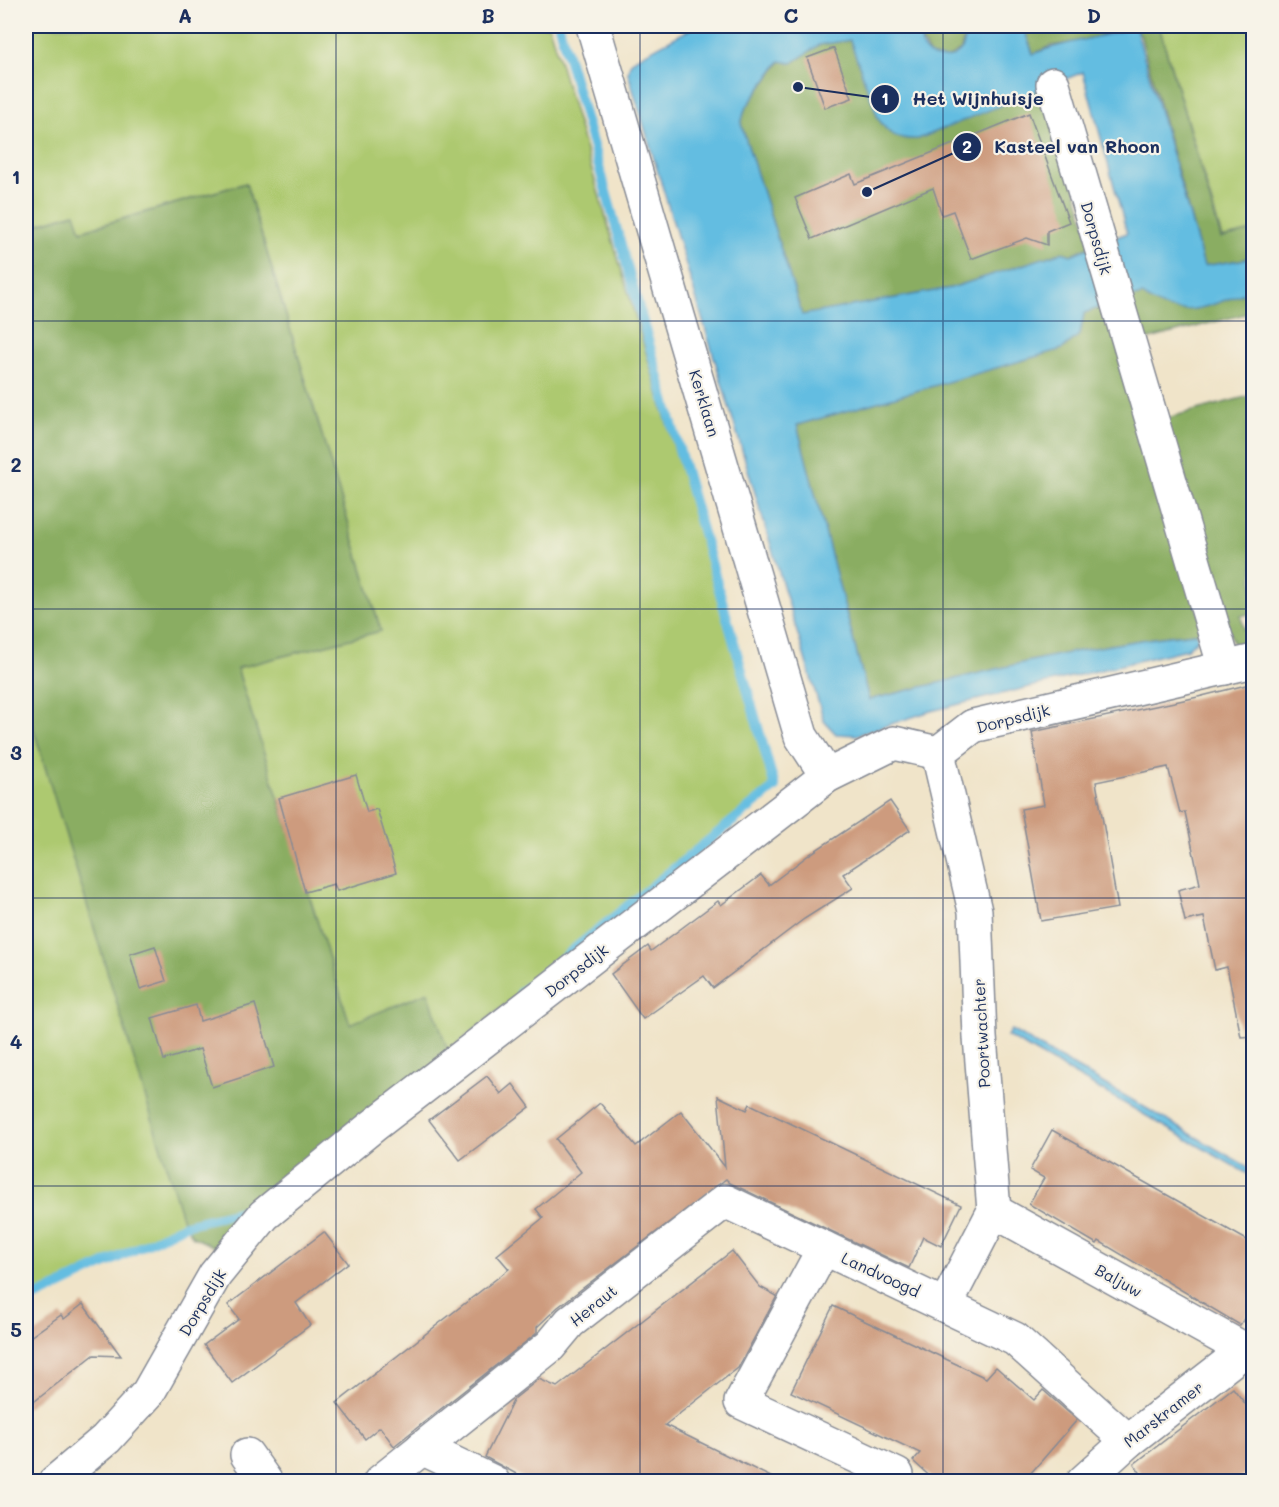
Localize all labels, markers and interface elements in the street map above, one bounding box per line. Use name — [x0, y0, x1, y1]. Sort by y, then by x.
text: A — [178, 2, 192, 28]
text: B — [481, 2, 495, 28]
text: C — [784, 2, 799, 28]
text: D — [1087, 2, 1101, 28]
callout: Het Wijnhuisje — [870, 81, 1056, 117]
text: 1 — [881, 86, 889, 110]
text: Het Wijnhuisje — [912, 86, 1044, 110]
callout: Kasteel van Rhoon — [952, 129, 1172, 165]
text: 2 — [962, 134, 972, 158]
text: Kasteel van Rhoon — [994, 134, 1160, 158]
text: 1 — [12, 163, 20, 189]
street label: Dorpsdijk — [1077, 199, 1117, 277]
street label: Kerklaan — [685, 367, 725, 439]
text: 2 — [10, 451, 22, 477]
street label: Dorpsdijk — [974, 699, 1052, 737]
text: 3 — [10, 739, 22, 765]
street label: Dorpsdijk — [540, 939, 612, 1001]
street label: Poortwachter — [968, 978, 994, 1088]
text: 4 — [10, 1028, 23, 1054]
street label: Landvoogd — [838, 1247, 924, 1301]
street label: Baljuw — [1092, 1259, 1146, 1301]
street label: Dorpsdijk — [174, 1264, 230, 1340]
street label: Heraut — [565, 1279, 621, 1331]
text: 5 — [10, 1316, 22, 1342]
street label: Marskramer — [1119, 1376, 1207, 1452]

